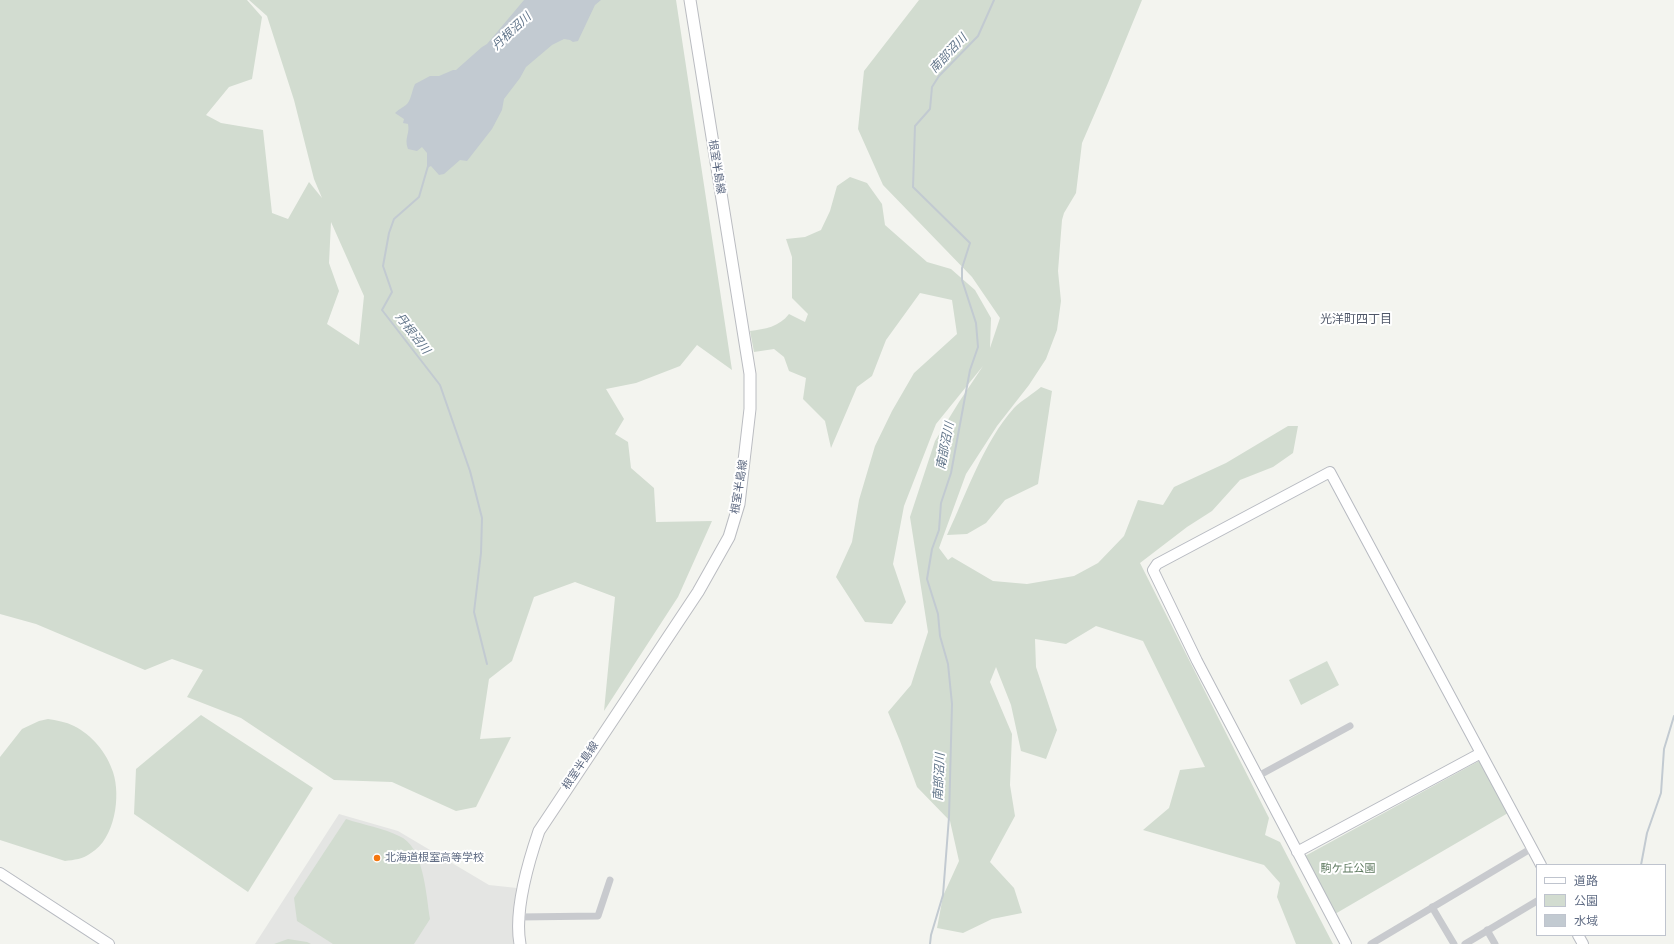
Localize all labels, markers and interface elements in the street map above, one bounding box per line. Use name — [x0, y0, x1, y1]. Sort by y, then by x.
water label: 丹根沼川 — [490, 10, 534, 54]
water label: 南部沼川 — [927, 32, 971, 76]
street label: 根室半島線 — [705, 139, 727, 195]
water label: 丹根沼川 — [392, 311, 432, 357]
district label: 光洋町四丁目 — [1320, 313, 1392, 327]
water label: 南部沼川 — [934, 421, 958, 471]
street label: 根室半島線 — [729, 459, 751, 515]
street label: 根室半島線 — [560, 740, 602, 792]
water label: 南部沼川 — [932, 753, 948, 801]
place label: 北海道根室高等学校 — [385, 851, 484, 865]
marker: 北海道根室高等学校 — [372, 853, 382, 863]
park label: 駒ケ丘公園 — [1321, 862, 1375, 876]
legend — [1536, 864, 1666, 936]
text: 道路 — [1574, 873, 1598, 889]
text: 公園 — [1574, 893, 1598, 909]
text: 水域 — [1574, 913, 1598, 929]

